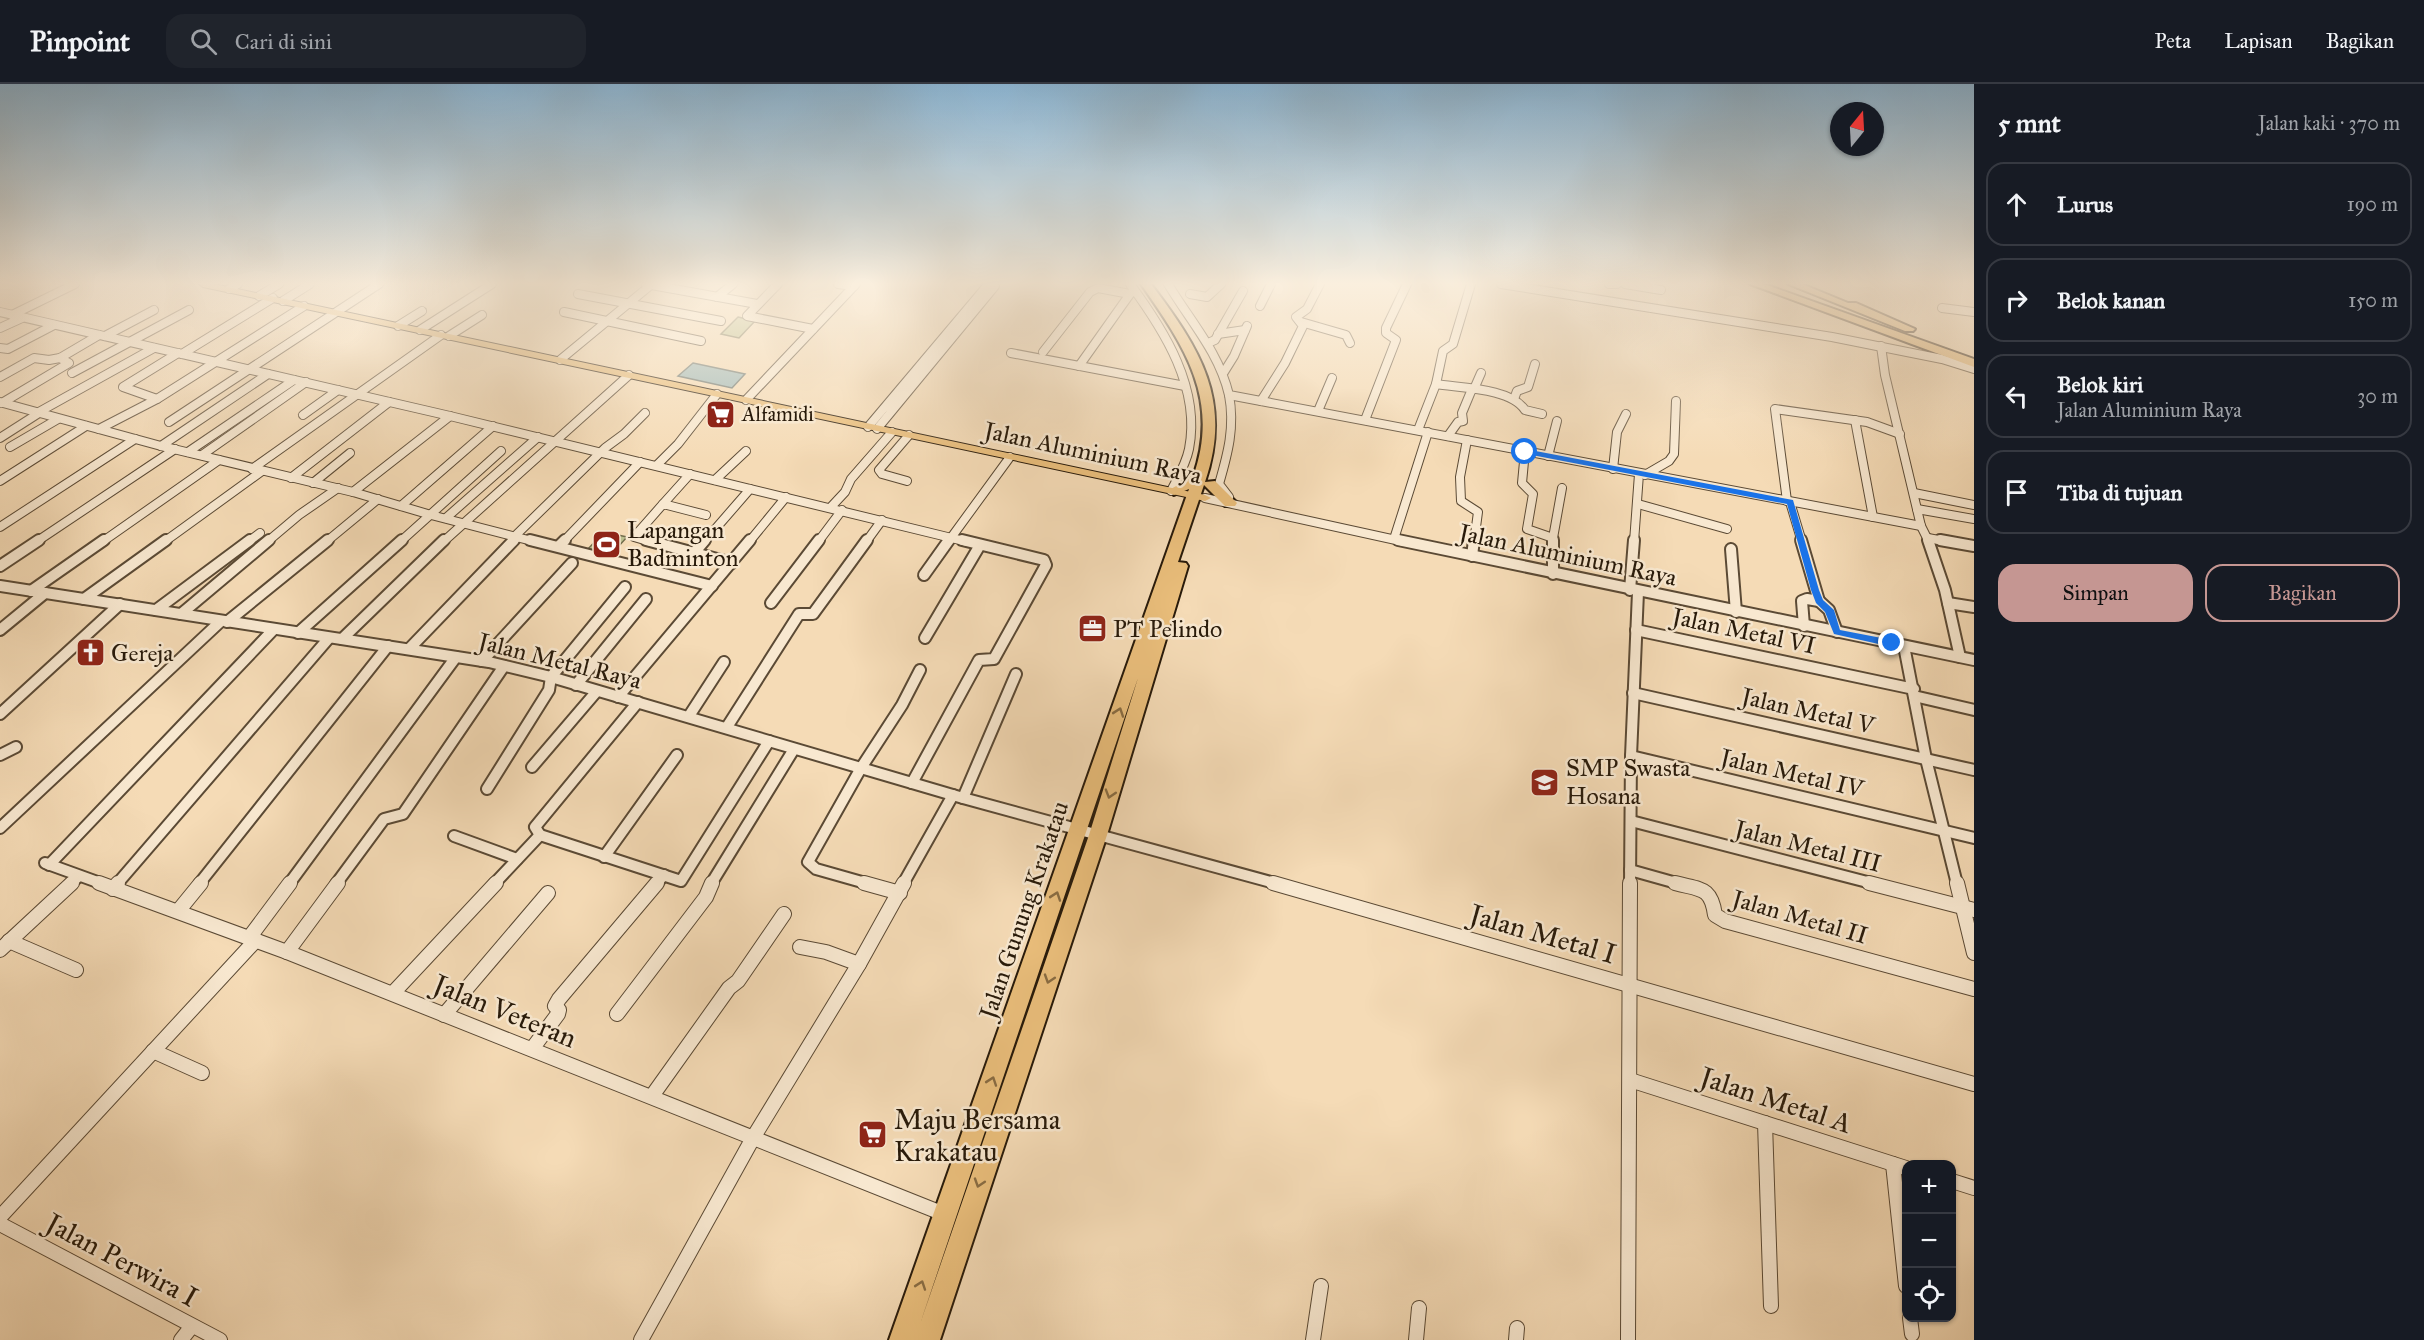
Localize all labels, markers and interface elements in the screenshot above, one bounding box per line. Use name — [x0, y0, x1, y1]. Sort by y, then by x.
search box — [166, 14, 586, 68]
text: Pinpoint — [30, 24, 130, 59]
icon: search — [187, 25, 220, 58]
text: Cari di sini — [235, 28, 332, 55]
text: Peta — [2155, 28, 2191, 54]
text: Lapisan — [2224, 28, 2293, 54]
text: Bagikan — [2326, 28, 2394, 54]
north arrow — [1830, 102, 1884, 156]
text: 5 mnt — [1998, 107, 2061, 139]
text: Jalan kaki · 370 m — [2258, 111, 2400, 135]
icon: ahead — [2000, 188, 2033, 221]
text: Lurus — [2057, 191, 2113, 218]
text: 190 m — [2347, 192, 2398, 216]
icon: right — [2000, 284, 2033, 317]
text: Belok kanan — [2057, 287, 2165, 314]
text: 150 m — [2348, 288, 2398, 312]
text: Belok kiri — [2057, 371, 2143, 398]
icon: left — [2000, 380, 2033, 413]
text: 30 m — [2357, 384, 2398, 408]
supermarket icon: Alfamidi — [705, 398, 737, 430]
text: Jalan Aluminium Raya — [2057, 398, 2242, 422]
place label: Alfamidi — [741, 402, 814, 426]
street label: Jalan Aluminium Raya — [979, 415, 1205, 491]
route start — [1511, 438, 1537, 464]
icon: arrive — [2000, 476, 2033, 509]
text: Tiba di tujuan — [2057, 479, 2182, 506]
place label: Lapangan Badminton — [627, 515, 738, 573]
street label: Jalan Aluminium Raya — [1454, 517, 1680, 593]
sports icon: Lapangan Badminton — [590, 528, 622, 560]
button: Simpan — [1998, 564, 2193, 622]
button: Bagikan — [2205, 564, 2400, 622]
street label: Jalan Metal VI — [1667, 601, 1818, 661]
office icon: PT Pelindo — [1076, 613, 1108, 645]
place label: PT Pelindo — [1113, 614, 1222, 644]
street label: Jalan Metal Raya — [473, 626, 645, 696]
route end — [1878, 629, 1904, 655]
church icon: Gereja — [74, 637, 106, 669]
place label: Gereja — [111, 638, 174, 668]
street label: Jalan Metal V — [1736, 680, 1879, 741]
one-way arrow — [1111, 707, 1124, 718]
street label: Jalan Metal IV — [1715, 741, 1868, 804]
place label: SMP Swasta Hosana — [1566, 753, 1691, 811]
school or university icon: SMP Swasta Hosana — [1529, 766, 1561, 798]
one-way arrow — [1105, 788, 1118, 799]
street label: Jalan Gunung Krakatau — [972, 797, 1075, 1026]
street label: Jalan Metal III — [1729, 813, 1884, 879]
street label: Jalan Metal II — [1726, 883, 1871, 951]
one-way arrow — [1049, 891, 1061, 902]
street label: Jalan Metal I — [1463, 896, 1620, 972]
street label: Jalan Veteran — [426, 965, 582, 1056]
one-way arrow — [1044, 973, 1057, 984]
street label: Jalan Metal A — [1693, 1058, 1856, 1141]
one-way arrow — [984, 1076, 997, 1086]
place label: Maju Bersama Krakatau — [894, 1102, 1061, 1169]
supermarket icon: Maju Bersama Krakatau — [857, 1119, 889, 1151]
map controls — [1902, 1160, 1956, 1322]
button: + — [1902, 1160, 1956, 1214]
one-way arrow — [974, 1177, 986, 1188]
street label: Jalan Perwira I — [37, 1204, 204, 1315]
button: − — [1902, 1214, 1956, 1268]
button: locate — [1902, 1268, 1956, 1322]
one-way arrow — [914, 1280, 926, 1291]

